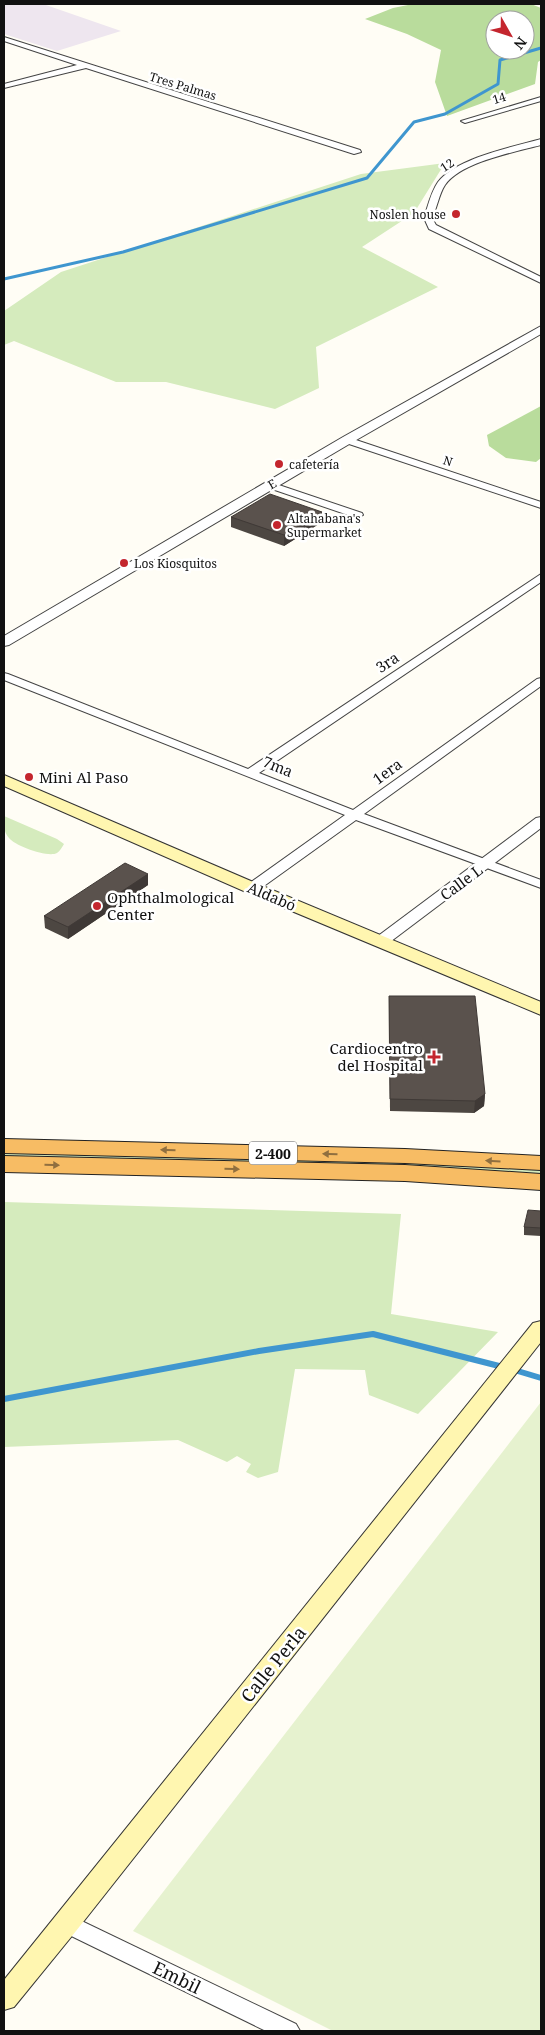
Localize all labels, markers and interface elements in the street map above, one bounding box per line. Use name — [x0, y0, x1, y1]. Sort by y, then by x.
north arrow — [485, 10, 535, 60]
text: N — [510, 33, 531, 54]
street label: Tres Palmas — [147, 68, 219, 104]
street label: 14 — [490, 88, 508, 108]
street label: 12 — [437, 154, 457, 176]
place label: Noslen house — [370, 206, 446, 223]
marker: Noslen house — [450, 208, 462, 220]
street label: N — [441, 452, 455, 470]
place label: cafetería — [289, 456, 340, 473]
marker: cafetería — [273, 458, 285, 470]
street label: E — [265, 475, 279, 493]
place label: Altahabana's Supermarket — [287, 510, 362, 541]
marker: Altahabana's Supermarket — [271, 519, 283, 531]
place label: Los Kiosquitos — [134, 555, 217, 572]
marker: Los Kiosquitos — [118, 557, 130, 569]
street label: 3ra — [372, 647, 402, 677]
street label: 7ma — [260, 751, 296, 781]
street label: 1era — [368, 754, 406, 788]
place label: Mini Al Paso — [39, 767, 128, 787]
marker: Mini Al Paso — [23, 771, 35, 783]
street label: Calle L — [436, 859, 486, 905]
street label: Aldabó — [245, 877, 299, 915]
place label: Ophthalmological Center — [107, 887, 235, 924]
marker: Ophthalmological Center — [91, 900, 103, 912]
place label: Cardiocentro del Hospital — [330, 1038, 423, 1075]
marker: Cardiocentro del Hospital — [427, 1050, 441, 1064]
road number: 2-400 — [249, 1142, 297, 1164]
one-way arrow — [160, 1146, 176, 1154]
one-way arrow — [322, 1150, 338, 1158]
one-way arrow — [484, 1156, 500, 1164]
one-way arrow — [45, 1161, 61, 1169]
one-way arrow — [225, 1165, 241, 1173]
street label: Calle Perla — [235, 1621, 311, 1707]
street label: Embil — [149, 1955, 205, 1999]

